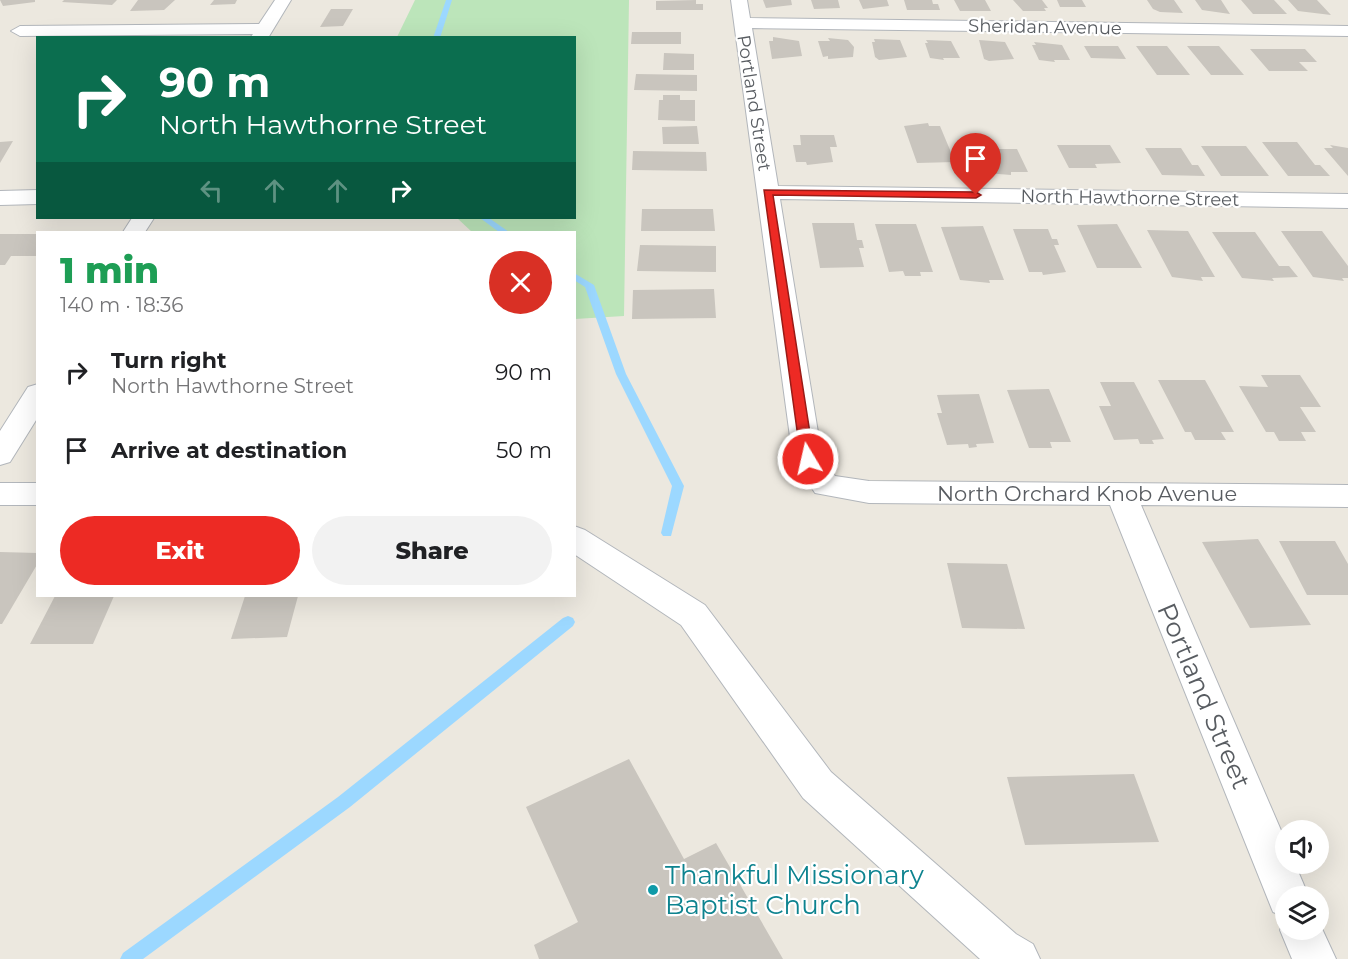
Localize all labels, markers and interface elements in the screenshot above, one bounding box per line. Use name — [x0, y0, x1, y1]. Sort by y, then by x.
street label: Sheridan Avenue — [968, 15, 1122, 39]
street label: Portland Street — [732, 33, 776, 173]
text: 90 m — [159, 56, 270, 108]
icon: right — [60, 60, 138, 138]
text: North Hawthorne Street — [159, 108, 487, 141]
pin — [950, 133, 1001, 195]
icon: arrive — [959, 142, 992, 175]
icon: left — [195, 174, 228, 207]
icon: ahead — [258, 174, 291, 207]
icon: ahead — [321, 174, 354, 207]
icon: right — [384, 174, 417, 207]
street label: North Hawthorne Street — [1021, 185, 1239, 211]
text: 1 min — [60, 248, 159, 292]
button: close — [489, 251, 552, 314]
text: 140 m · 18:36 — [60, 293, 183, 317]
text: Turn right — [111, 347, 226, 374]
icon: right — [60, 356, 93, 389]
text: 90 m — [495, 359, 552, 386]
text: North Hawthorne Street — [111, 374, 354, 398]
position arrow — [776, 427, 840, 491]
icon: arrive — [60, 434, 93, 467]
text: Arrive at destination — [111, 437, 347, 464]
text: 50 m — [496, 437, 552, 464]
street label: North Orchard Knob Avenue — [937, 481, 1237, 506]
button: Exit — [60, 516, 300, 585]
button: Share — [312, 516, 552, 585]
street label: Portland Street — [1150, 598, 1258, 794]
map controls — [1275, 820, 1329, 940]
button: sound — [1275, 820, 1329, 874]
place label: Thankful Missionary Baptist Church — [665, 859, 925, 921]
marker: Thankful Missionary Baptist Church — [646, 883, 660, 897]
button: layers — [1275, 886, 1329, 940]

